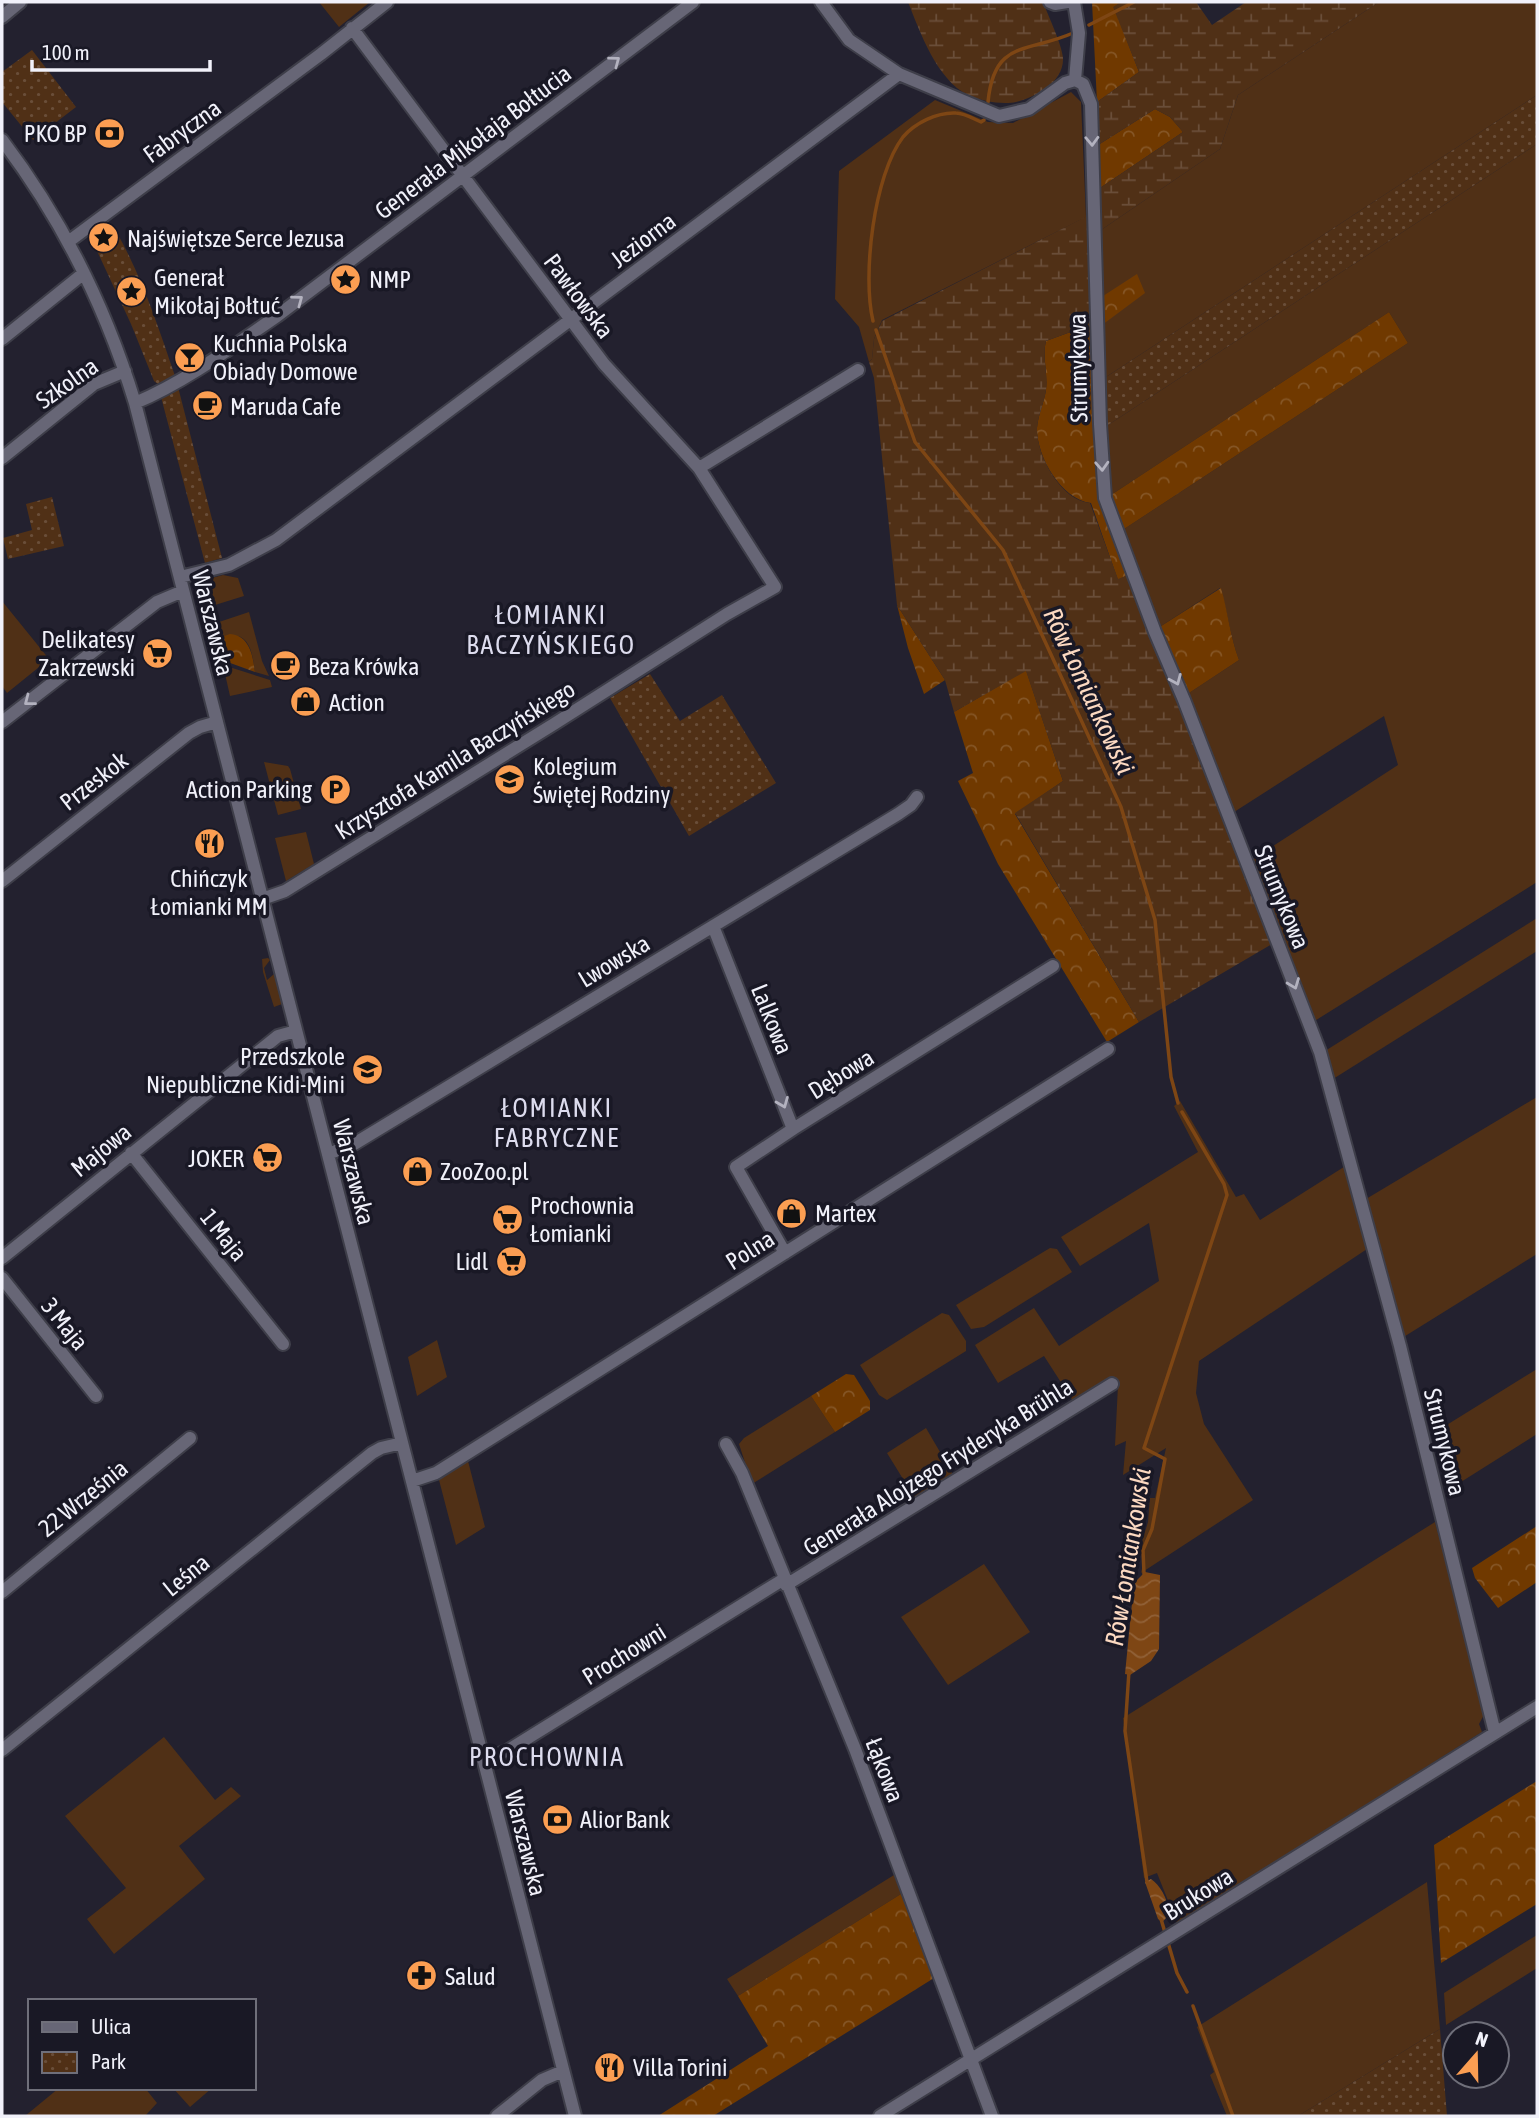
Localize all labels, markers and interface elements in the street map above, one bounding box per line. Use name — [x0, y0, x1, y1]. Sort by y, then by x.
scale bar — [32, 28, 210, 72]
text: 100 m — [42, 40, 90, 64]
one-way arrow — [607, 56, 620, 69]
street label: Generała Mikołaja Bołtucia — [370, 60, 576, 224]
street label: Fabryczna — [138, 94, 226, 168]
bank icon: PKO BP — [93, 116, 127, 150]
place label: PKO BP — [24, 120, 87, 147]
one-way arrow — [1085, 136, 1100, 147]
street label: Jeziorna — [605, 207, 681, 273]
place icon: Najświętsze Serce Jezusa — [87, 221, 121, 255]
place label: Najświętsze Serce Jezusa — [127, 225, 345, 252]
street label: Pawłowska — [539, 249, 619, 343]
place icon: NMP — [329, 262, 363, 296]
place label: Generał Mikołaj Bołtuć — [154, 264, 280, 319]
place label: NMP — [369, 266, 411, 293]
place icon: Generał Mikołaj Bołtuć — [114, 274, 148, 308]
one-way arrow — [291, 295, 303, 308]
street label: Strumykowa — [1064, 313, 1092, 423]
place label: Kuchnia Polska Obiady Domowe — [213, 330, 358, 385]
bar icon: Kuchnia Polska Obiady Domowe — [173, 340, 207, 374]
street label: Szkolna — [31, 352, 103, 414]
cafe icon: Maruda Cafe — [190, 389, 224, 423]
place label: Maruda Cafe — [230, 393, 341, 420]
one-way arrow — [1095, 461, 1110, 472]
street label: Warszawska — [187, 567, 239, 679]
district label: ŁOMIANKI BACZYŃSKIEGO — [466, 600, 636, 660]
water label: Rów Łomiankowski — [1037, 603, 1141, 779]
place label: Delikatesy Zakrzewski — [38, 626, 135, 681]
supermarket icon: Delikatesy Zakrzewski — [141, 636, 175, 670]
cafe icon: Beza Krówka — [268, 649, 302, 683]
place label: Beza Krówka — [308, 653, 419, 680]
one-way arrow — [1168, 673, 1182, 686]
street label: Krzysztofa Kamila Baczyńskiego — [330, 675, 580, 845]
shop icon: Action — [289, 685, 323, 719]
place label: Action — [329, 689, 385, 716]
one-way arrow — [24, 693, 36, 705]
street label: Przeskok — [55, 746, 134, 816]
place label: Kolegium Świętej Rodziny — [533, 753, 670, 808]
school or university icon: Kolegium Świętej Rodziny — [493, 763, 527, 797]
parking icon: Action Parking — [318, 772, 352, 806]
place label: Action Parking — [186, 776, 313, 803]
restaurant icon: Chińczyk Łomianki MM — [192, 827, 226, 861]
street label: Strumykowa — [1249, 841, 1315, 953]
place label: Chińczyk Łomianki MM — [151, 865, 267, 920]
street label: Lwowska — [574, 929, 654, 993]
one-way arrow — [1285, 977, 1299, 989]
street label: Lalkowa — [746, 980, 798, 1058]
place label: Przedszkole Niepubliczne Kidi-Mini — [146, 1043, 345, 1098]
street label: Dębowa — [803, 1043, 879, 1105]
school or university icon: Przedszkole Niepubliczne Kidi-Mini — [351, 1053, 385, 1087]
district label: ŁOMIANKI FABRYCZNE — [494, 1093, 620, 1153]
one-way arrow — [774, 1097, 788, 1109]
street label: Warszawska — [328, 1116, 380, 1228]
street label: Majowa — [66, 1118, 136, 1182]
supermarket icon: JOKER — [250, 1141, 284, 1175]
place label: JOKER — [188, 1145, 244, 1172]
shop icon: ZooZoo.pl — [400, 1154, 434, 1188]
place label: ZooZoo.pl — [440, 1158, 529, 1185]
place label: Prochownia Łomianki — [530, 1192, 634, 1247]
shop icon: Martex — [775, 1196, 809, 1230]
place label: Martex — [815, 1200, 876, 1227]
supermarket icon: Prochownia Łomianki — [490, 1202, 524, 1236]
street label: 1 Maja — [195, 1204, 253, 1266]
street label: Polna — [721, 1225, 779, 1275]
supermarket icon: Lidl — [494, 1244, 528, 1278]
place label: Lidl — [455, 1248, 489, 1275]
street label: 3 Maja — [36, 1293, 94, 1355]
street label: Generała Alojzego Fryderyka Brühla — [798, 1373, 1078, 1561]
street label: Strumykowa — [1419, 1386, 1471, 1498]
street label: 22 Września — [33, 1454, 133, 1542]
water label: Rów Łomiankowski — [1099, 1466, 1157, 1648]
street label: Leśna — [158, 1548, 214, 1602]
street label: Prochowni — [577, 1618, 671, 1690]
street label: Łąkowa — [860, 1734, 910, 1806]
district label: PROCHOWNIA — [469, 1742, 625, 1772]
street label: Warszawska — [500, 1787, 552, 1899]
bank icon: Alior Bank — [540, 1802, 574, 1836]
place label: Alior Bank — [580, 1806, 670, 1833]
street label: Brukowa — [1158, 1862, 1238, 1926]
pharmacy icon: Salud — [405, 1959, 439, 1993]
place label: Salud — [445, 1963, 496, 1990]
legend — [28, 1999, 256, 2090]
text: Ulica — [91, 2014, 131, 2038]
north arrow — [1441, 2020, 1511, 2090]
text: N — [1473, 2027, 1491, 2051]
text: Park — [91, 2049, 126, 2073]
restaurant icon: Villa Torini — [593, 2050, 627, 2084]
place label: Villa Torini — [633, 2054, 728, 2081]

